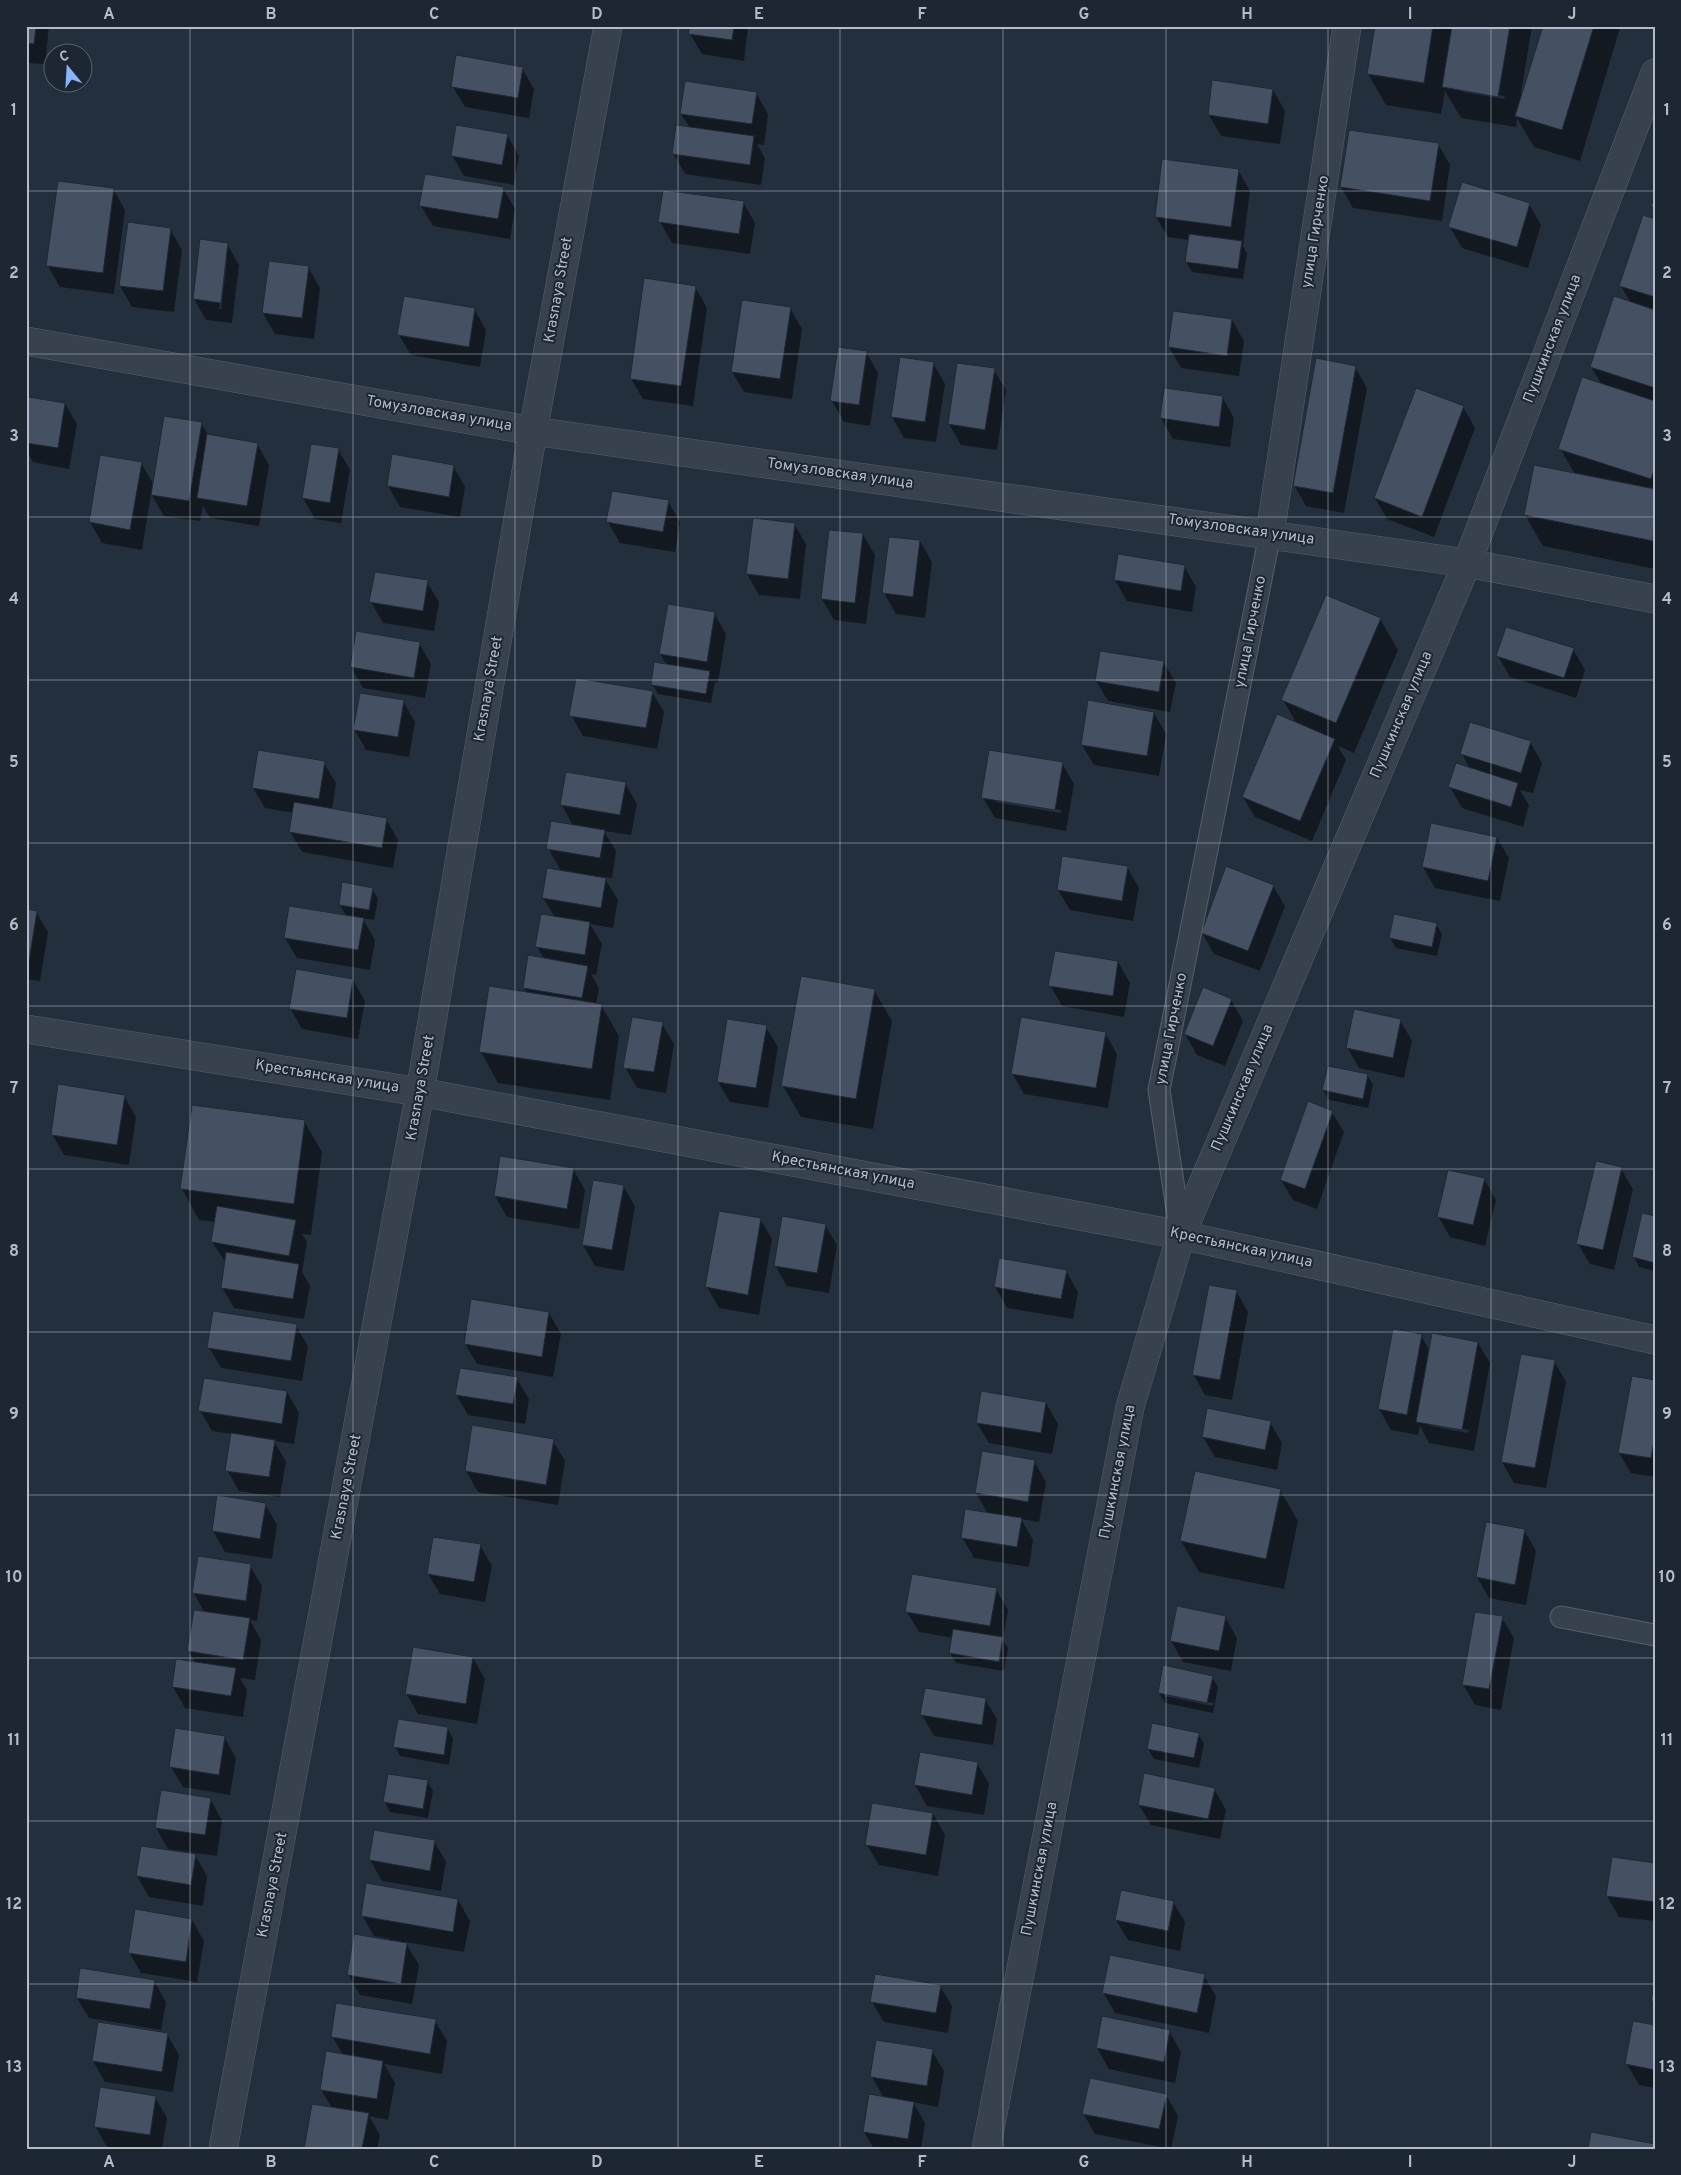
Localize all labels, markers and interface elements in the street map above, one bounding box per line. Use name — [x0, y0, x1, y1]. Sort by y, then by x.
text: A — [103, 5, 115, 25]
text: B — [265, 5, 277, 25]
text: C — [429, 5, 439, 25]
text: D — [591, 5, 603, 25]
text: E — [754, 5, 764, 25]
text: F — [917, 5, 927, 25]
text: G — [1079, 5, 1089, 25]
text: H — [1241, 5, 1253, 25]
text: I — [1408, 5, 1412, 25]
text: J — [1568, 5, 1576, 25]
north arrow — [42, 42, 92, 92]
text: С — [58, 48, 71, 67]
text: 1 — [11, 101, 17, 121]
text: 1 — [1664, 101, 1670, 121]
street label: улица Гирченко — [1298, 174, 1334, 290]
street label: Krasnaya Street — [540, 236, 578, 344]
text: 2 — [9, 264, 19, 284]
text: 2 — [1662, 264, 1672, 284]
street label: Пушкинская улица — [1520, 272, 1586, 406]
street label: Томузловская улица — [365, 392, 513, 436]
text: 3 — [9, 427, 19, 447]
text: 3 — [1662, 427, 1672, 447]
street label: Томузловская улица — [766, 454, 914, 494]
street label: Томузловская улица — [1167, 510, 1315, 550]
street label: улица Гирченко — [1231, 574, 1271, 690]
text: 4 — [9, 590, 19, 610]
text: 4 — [1662, 590, 1672, 610]
street label: Krasnaya Street — [470, 635, 508, 743]
street label: Пушкинская улица — [1367, 649, 1437, 781]
text: 5 — [9, 753, 19, 773]
text: 5 — [1662, 753, 1672, 773]
text: 6 — [9, 916, 19, 936]
text: 6 — [1662, 916, 1672, 936]
street label: улица Гирченко — [1152, 971, 1192, 1087]
street label: Пушкинская улица — [1208, 1022, 1278, 1154]
street label: Krasnaya Street — [402, 1034, 440, 1142]
street label: Крестьянская улица — [254, 1056, 400, 1098]
text: 7 — [10, 1079, 18, 1099]
text: 7 — [1663, 1079, 1671, 1099]
street label: Крестьянская улица — [770, 1148, 916, 1194]
street label: Крестьянская улица — [1168, 1224, 1314, 1272]
text: 8 — [9, 1242, 19, 1262]
text: 8 — [1662, 1242, 1672, 1262]
street label: Пушкинская улица — [1096, 1403, 1140, 1541]
text: 9 — [9, 1405, 19, 1425]
text: 9 — [1662, 1405, 1672, 1425]
street label: Krasnaya Street — [327, 1433, 367, 1541]
text: 10 — [6, 1568, 22, 1588]
text: 10 — [1659, 1568, 1675, 1588]
text: 11 — [8, 1731, 20, 1751]
text: 11 — [1661, 1731, 1673, 1751]
street label: Пушкинская улица — [1018, 1800, 1062, 1938]
street label: Krasnaya Street — [253, 1831, 293, 1939]
text: 12 — [6, 1895, 22, 1915]
text: 12 — [1659, 1895, 1675, 1915]
text: 13 — [6, 2058, 22, 2078]
text: 13 — [1659, 2058, 1675, 2078]
text: A — [103, 2153, 115, 2173]
text: B — [265, 2153, 277, 2173]
text: C — [429, 2153, 439, 2173]
text: D — [591, 2153, 603, 2173]
text: E — [754, 2153, 764, 2173]
text: F — [917, 2153, 927, 2173]
text: G — [1079, 2153, 1089, 2173]
text: H — [1241, 2153, 1253, 2173]
text: I — [1408, 2153, 1412, 2173]
text: J — [1568, 2153, 1576, 2173]

